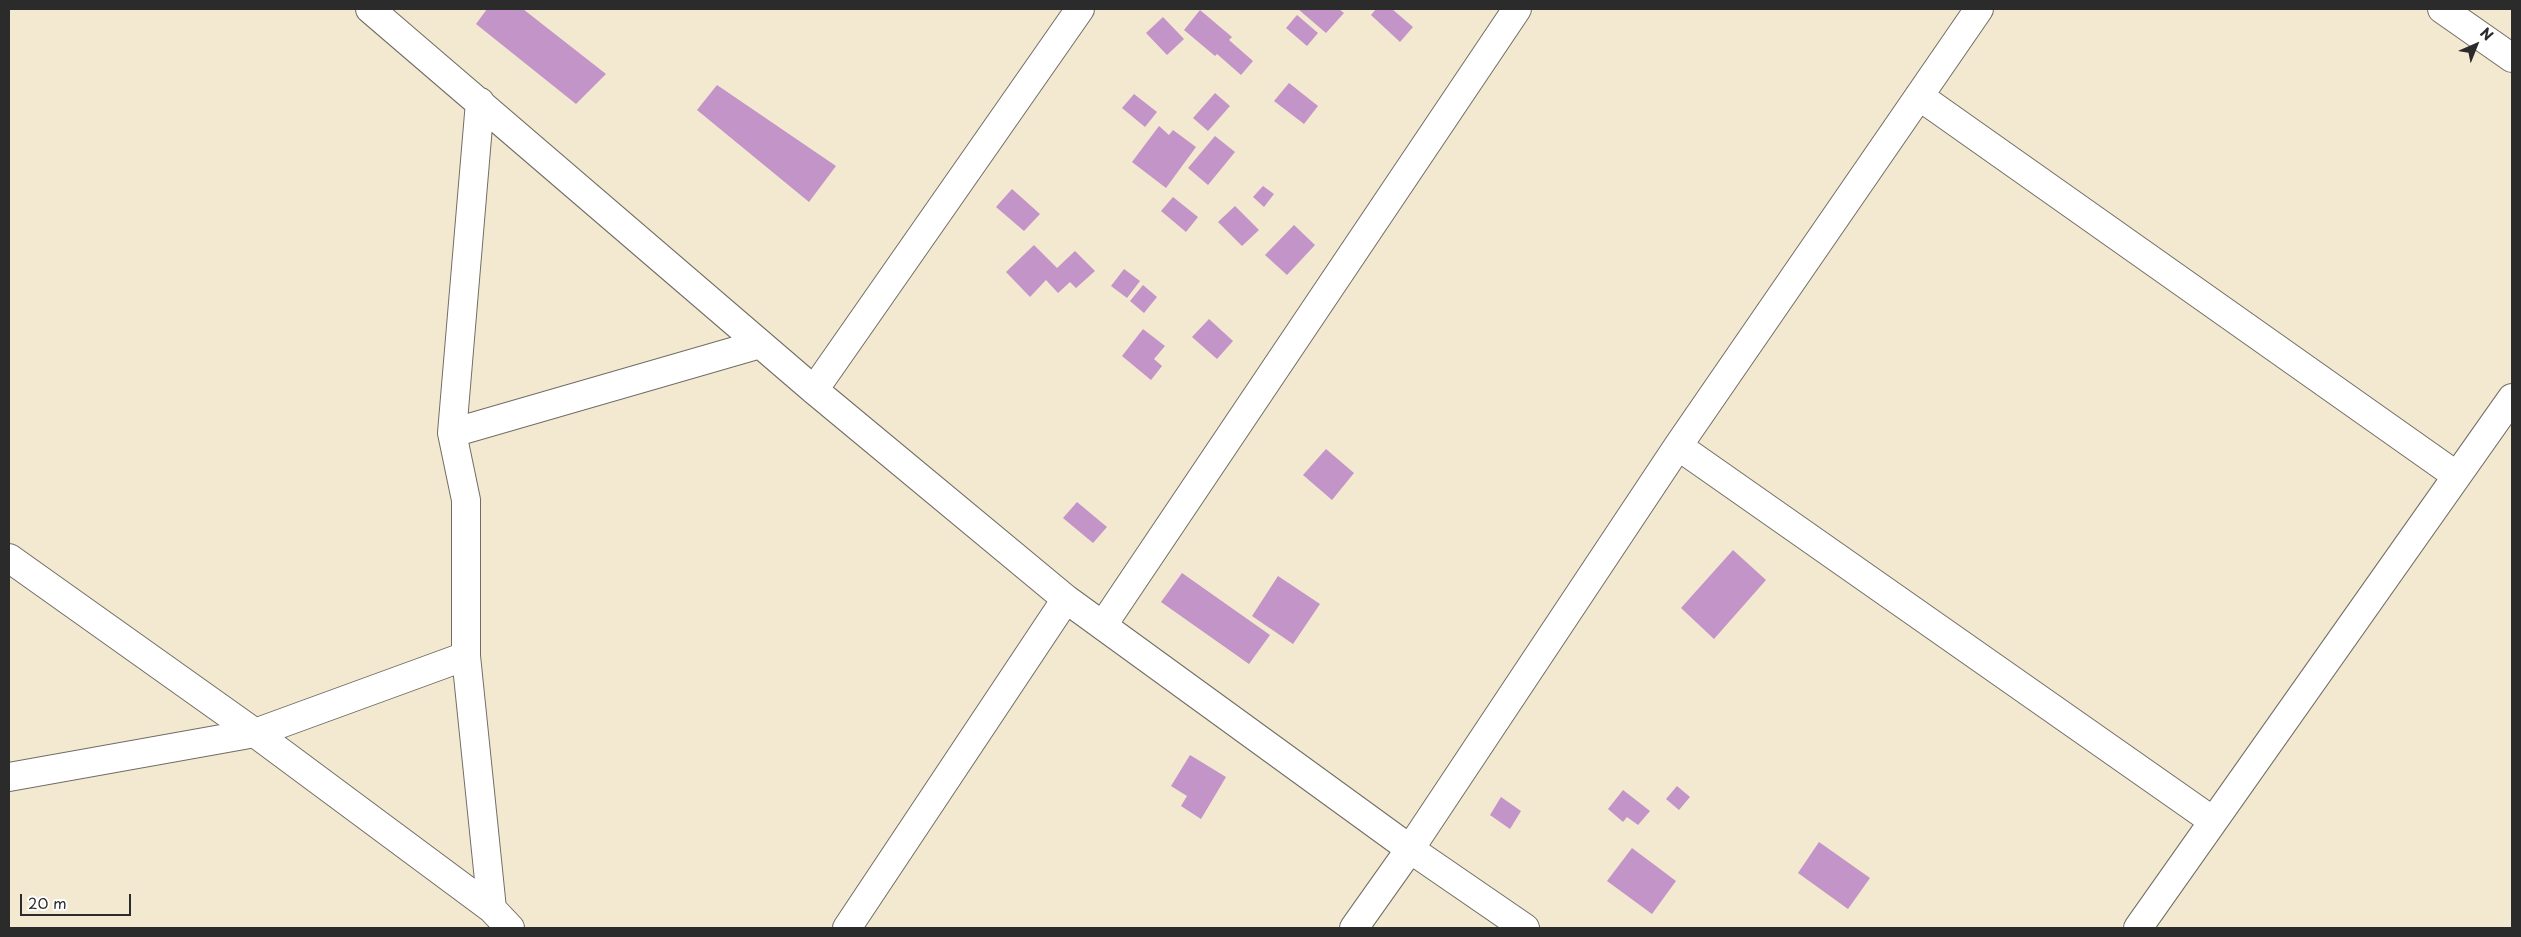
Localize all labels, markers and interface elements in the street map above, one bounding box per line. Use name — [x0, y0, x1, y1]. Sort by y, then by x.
north arrow — [2451, 20, 2501, 70]
text: N — [2475, 22, 2498, 45]
scale bar — [22, 884, 134, 916]
text: 20 m — [28, 891, 67, 914]

